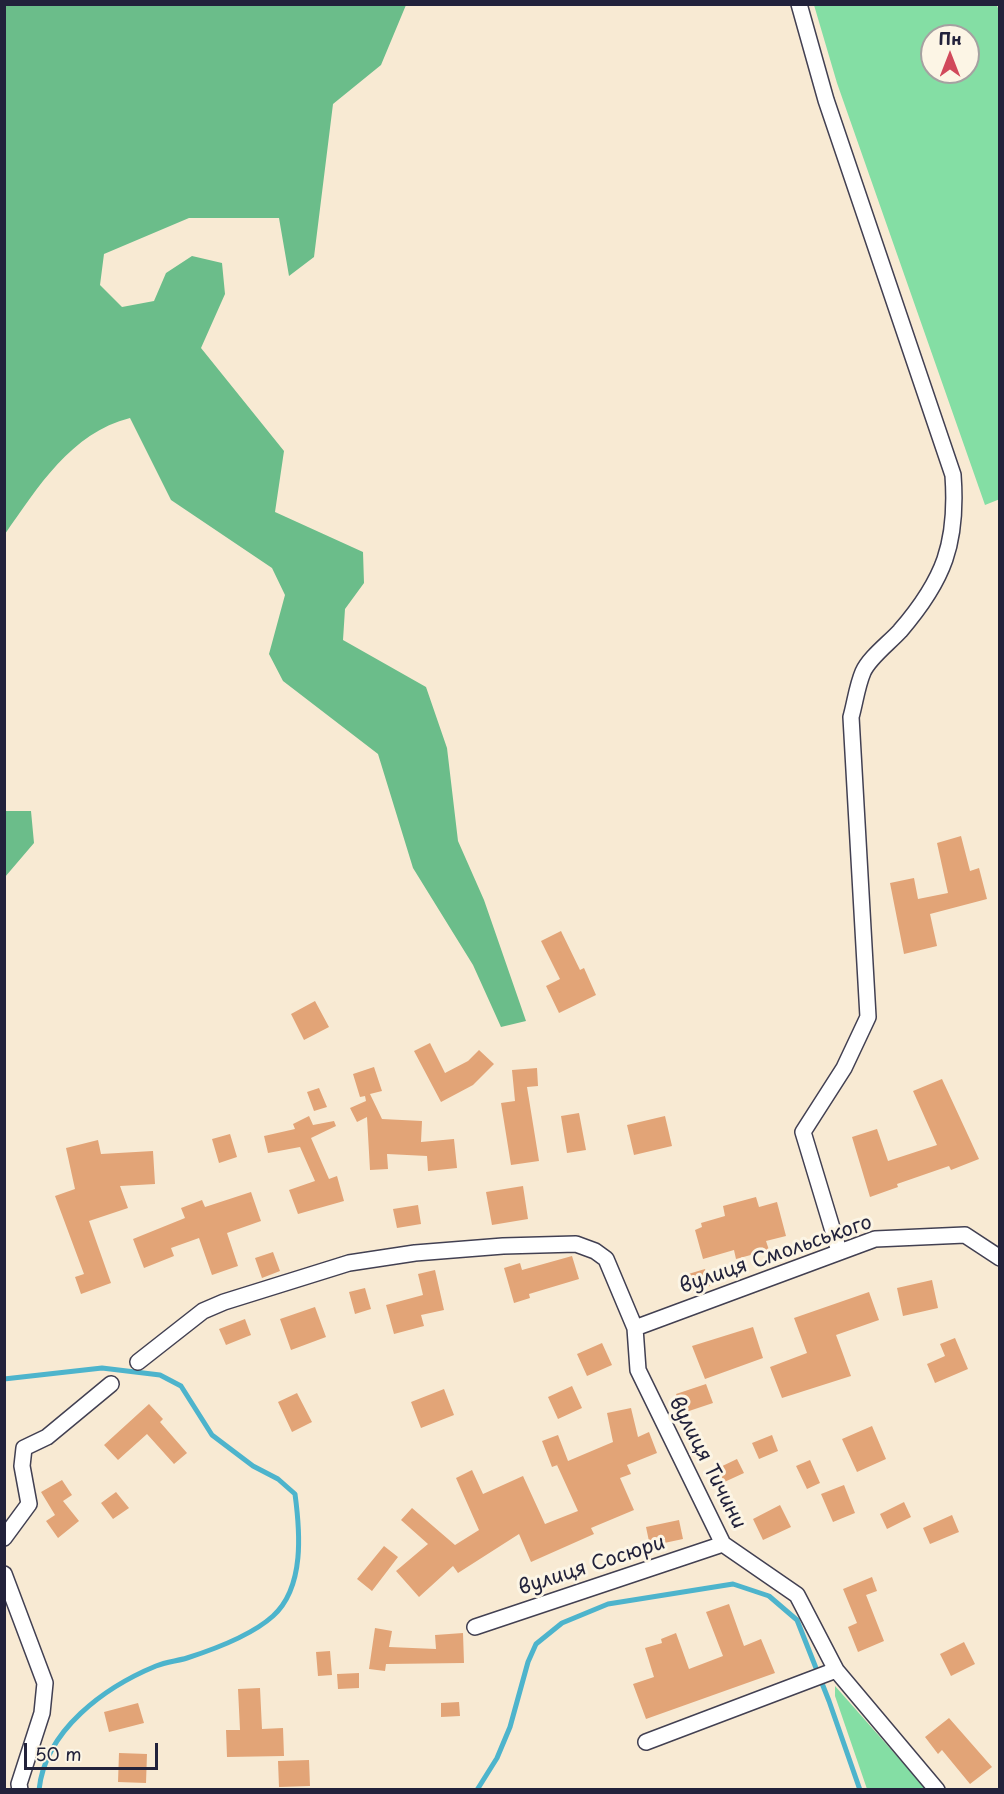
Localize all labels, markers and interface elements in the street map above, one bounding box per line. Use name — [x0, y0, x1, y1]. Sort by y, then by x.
north arrow — [920, 24, 980, 84]
text: Пн — [938, 26, 962, 50]
street label: вулиця Смольського — [677, 1211, 875, 1299]
street label: вулиця Тичини — [663, 1393, 751, 1533]
street label: вулиця Сосюри — [516, 1531, 668, 1601]
scale bar — [27, 1731, 160, 1769]
text: 50 m — [35, 1740, 82, 1767]

